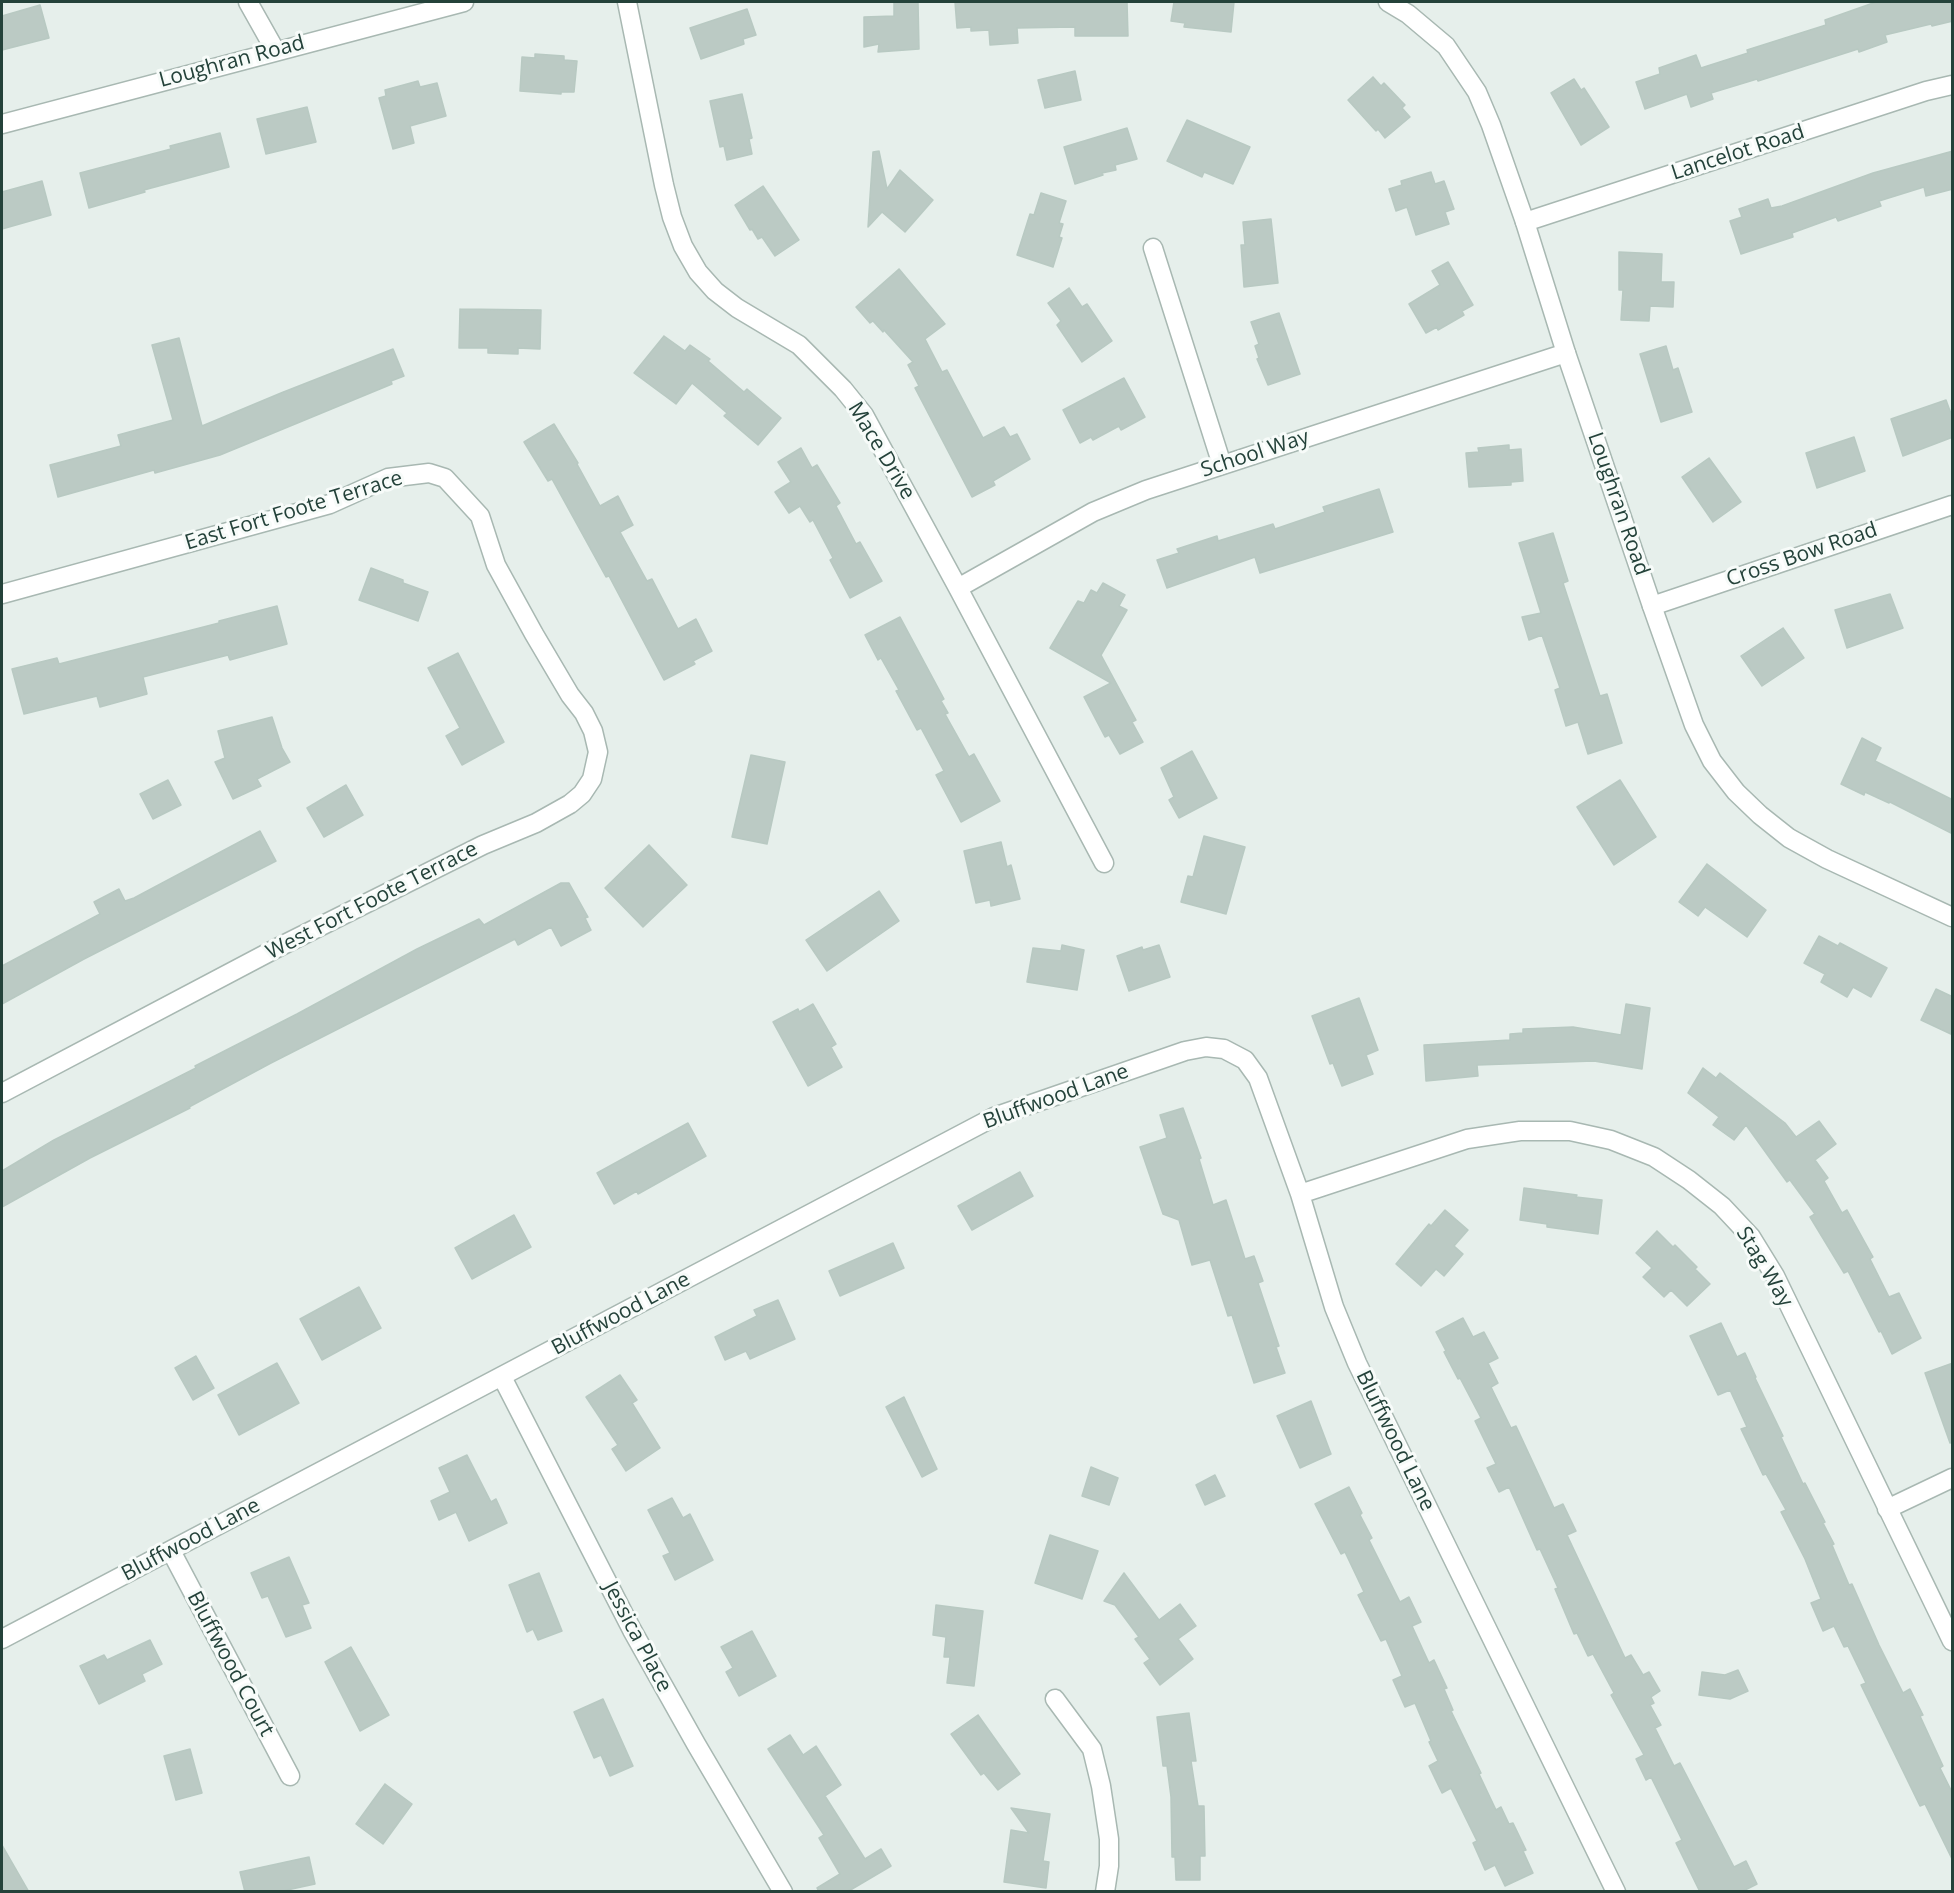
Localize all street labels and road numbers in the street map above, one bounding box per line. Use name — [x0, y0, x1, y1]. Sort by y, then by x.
street label: Loughran Road — [157, 30, 307, 94]
street label: Lancelot Road — [1668, 120, 1808, 186]
street label: Mace Drive — [842, 398, 920, 504]
street label: School Way — [1198, 425, 1312, 483]
street label: Loughran Road — [1582, 429, 1654, 579]
street label: East Fort Foote Terrace — [182, 466, 406, 556]
street label: Cross Bow Road — [1723, 517, 1881, 593]
street label: West Fort Foote Terrace — [262, 837, 482, 965]
street label: Bluffwood Lane — [980, 1059, 1132, 1135]
street label: Stag Way — [1730, 1222, 1798, 1312]
street label: Bluffwood Lane — [548, 1267, 694, 1361]
street label: Bluffwood Lane — [1350, 1367, 1440, 1515]
street label: Bluffwood Lane — [118, 1493, 264, 1587]
street label: Jessica Place — [597, 1577, 677, 1697]
street label: Bluffwood Court — [181, 1587, 279, 1741]

